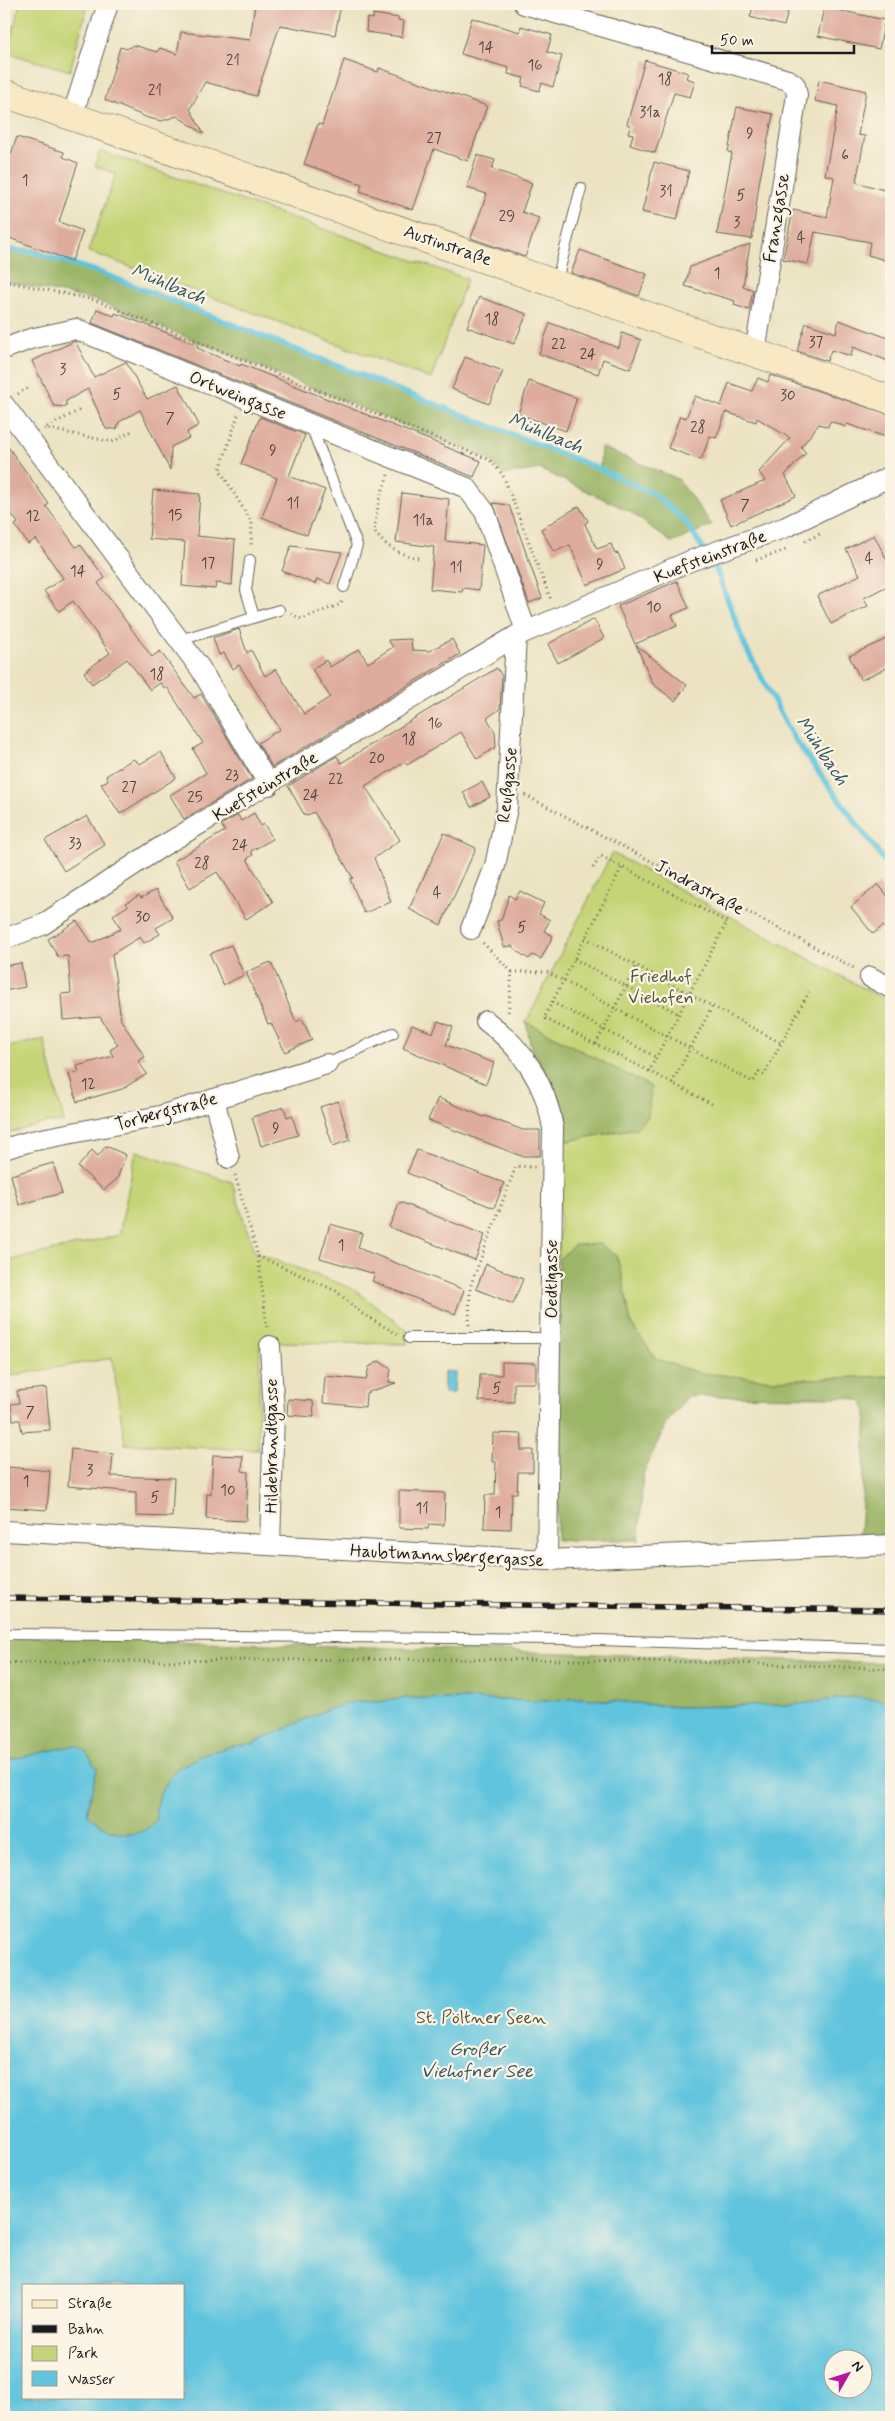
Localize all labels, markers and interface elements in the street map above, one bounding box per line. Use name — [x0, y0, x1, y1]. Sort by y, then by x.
scale bar — [712, 22, 855, 54]
text: 50 m — [720, 31, 754, 51]
house number: 14 — [478, 38, 494, 58]
house number: 21 — [226, 51, 240, 71]
house number: 16 — [527, 56, 543, 76]
house number: 18 — [658, 70, 672, 90]
house number: 21 — [148, 81, 162, 101]
house number: 31a — [640, 103, 661, 123]
house number: 9 — [746, 124, 754, 144]
house number: 27 — [427, 129, 442, 149]
house number: 6 — [841, 146, 849, 166]
house number: 1 — [22, 171, 28, 191]
street label: Franzgasse — [758, 172, 798, 265]
house number: 31 — [659, 182, 673, 202]
house number: 5 — [736, 186, 746, 206]
house number: 29 — [499, 207, 515, 227]
house number: 3 — [734, 213, 741, 233]
street label: Austinstraße — [400, 220, 495, 272]
house number: 4 — [797, 228, 806, 248]
water label: Mühlbach — [127, 258, 210, 311]
house number: 1 — [714, 264, 720, 284]
house number: 18 — [485, 310, 499, 330]
house number: 37 — [809, 333, 824, 353]
house number: 22 — [551, 335, 567, 355]
house number: 24 — [580, 345, 596, 365]
house number: 3 — [60, 360, 67, 380]
street label: Ortweingasse — [185, 366, 290, 428]
house number: 5 — [112, 385, 122, 405]
house number: 30 — [780, 386, 796, 406]
water label: Mühlbach — [504, 407, 587, 460]
house number: 7 — [165, 409, 175, 429]
house number: 28 — [690, 418, 706, 438]
house number: 9 — [269, 441, 277, 461]
house number: 11 — [286, 494, 300, 514]
house number: 7 — [740, 496, 750, 516]
house number: 15 — [168, 506, 182, 526]
house number: 12 — [26, 507, 40, 527]
house number: 11a — [413, 511, 434, 531]
street label: Kuefsteinstraße — [651, 524, 770, 589]
house number: 4 — [865, 549, 874, 569]
house number: 17 — [201, 554, 216, 574]
house number: 9 — [596, 555, 604, 575]
house number: 11 — [449, 558, 463, 578]
house number: 14 — [70, 562, 86, 582]
house number: 10 — [646, 598, 662, 618]
house number: 18 — [150, 665, 164, 685]
water label: Mühlbach — [789, 711, 854, 791]
house number: 16 — [427, 714, 443, 734]
house number: 18 — [402, 730, 416, 750]
street label: Kuefsteinstraße — [208, 746, 323, 828]
street label: Reußgasse — [492, 746, 524, 824]
house number: 20 — [369, 749, 385, 769]
house number: 23 — [225, 766, 239, 786]
house number: 22 — [328, 770, 344, 790]
house number: 27 — [122, 778, 137, 798]
house number: 24 — [303, 786, 319, 806]
house number: 25 — [187, 788, 203, 808]
house number: 33 — [68, 834, 82, 854]
house number: 24 — [232, 836, 248, 856]
house number: 28 — [194, 854, 210, 874]
street label: Jindrastraße — [651, 854, 749, 922]
house number: 4 — [433, 883, 442, 903]
house number: 30 — [135, 908, 151, 928]
house number: 5 — [517, 918, 527, 938]
park label: Friedhof Viehofen — [628, 965, 694, 1010]
house number: 12 — [81, 1075, 95, 1095]
street label: Torbergstraße — [112, 1087, 221, 1139]
house number: 9 — [272, 1119, 280, 1139]
house number: 1 — [338, 1236, 344, 1256]
street label: Oedtlgasse — [540, 1239, 564, 1319]
street label: Hildebrandtgasse — [260, 1378, 285, 1514]
house number: 5 — [492, 1379, 502, 1399]
house number: 7 — [25, 1403, 35, 1423]
house number: 3 — [87, 1461, 94, 1481]
house number: 1 — [23, 1472, 29, 1492]
house number: 10 — [220, 1481, 236, 1501]
house number: 5 — [150, 1488, 160, 1508]
house number: 11 — [415, 1499, 429, 1519]
house number: 1 — [495, 1503, 501, 1523]
street label: Haubtmannsbergergasse — [349, 1539, 545, 1575]
park label: St. Pöltner Seen — [416, 2006, 546, 2030]
water label: Großer Viehofner See — [421, 2037, 534, 2084]
legend — [22, 2284, 185, 2398]
text: Straße — [68, 2294, 112, 2314]
text: Bahn — [68, 2320, 105, 2340]
text: Park — [68, 2344, 98, 2364]
north arrow — [822, 2348, 872, 2398]
text: N — [847, 2357, 867, 2376]
text: Wasser — [68, 2370, 115, 2390]

